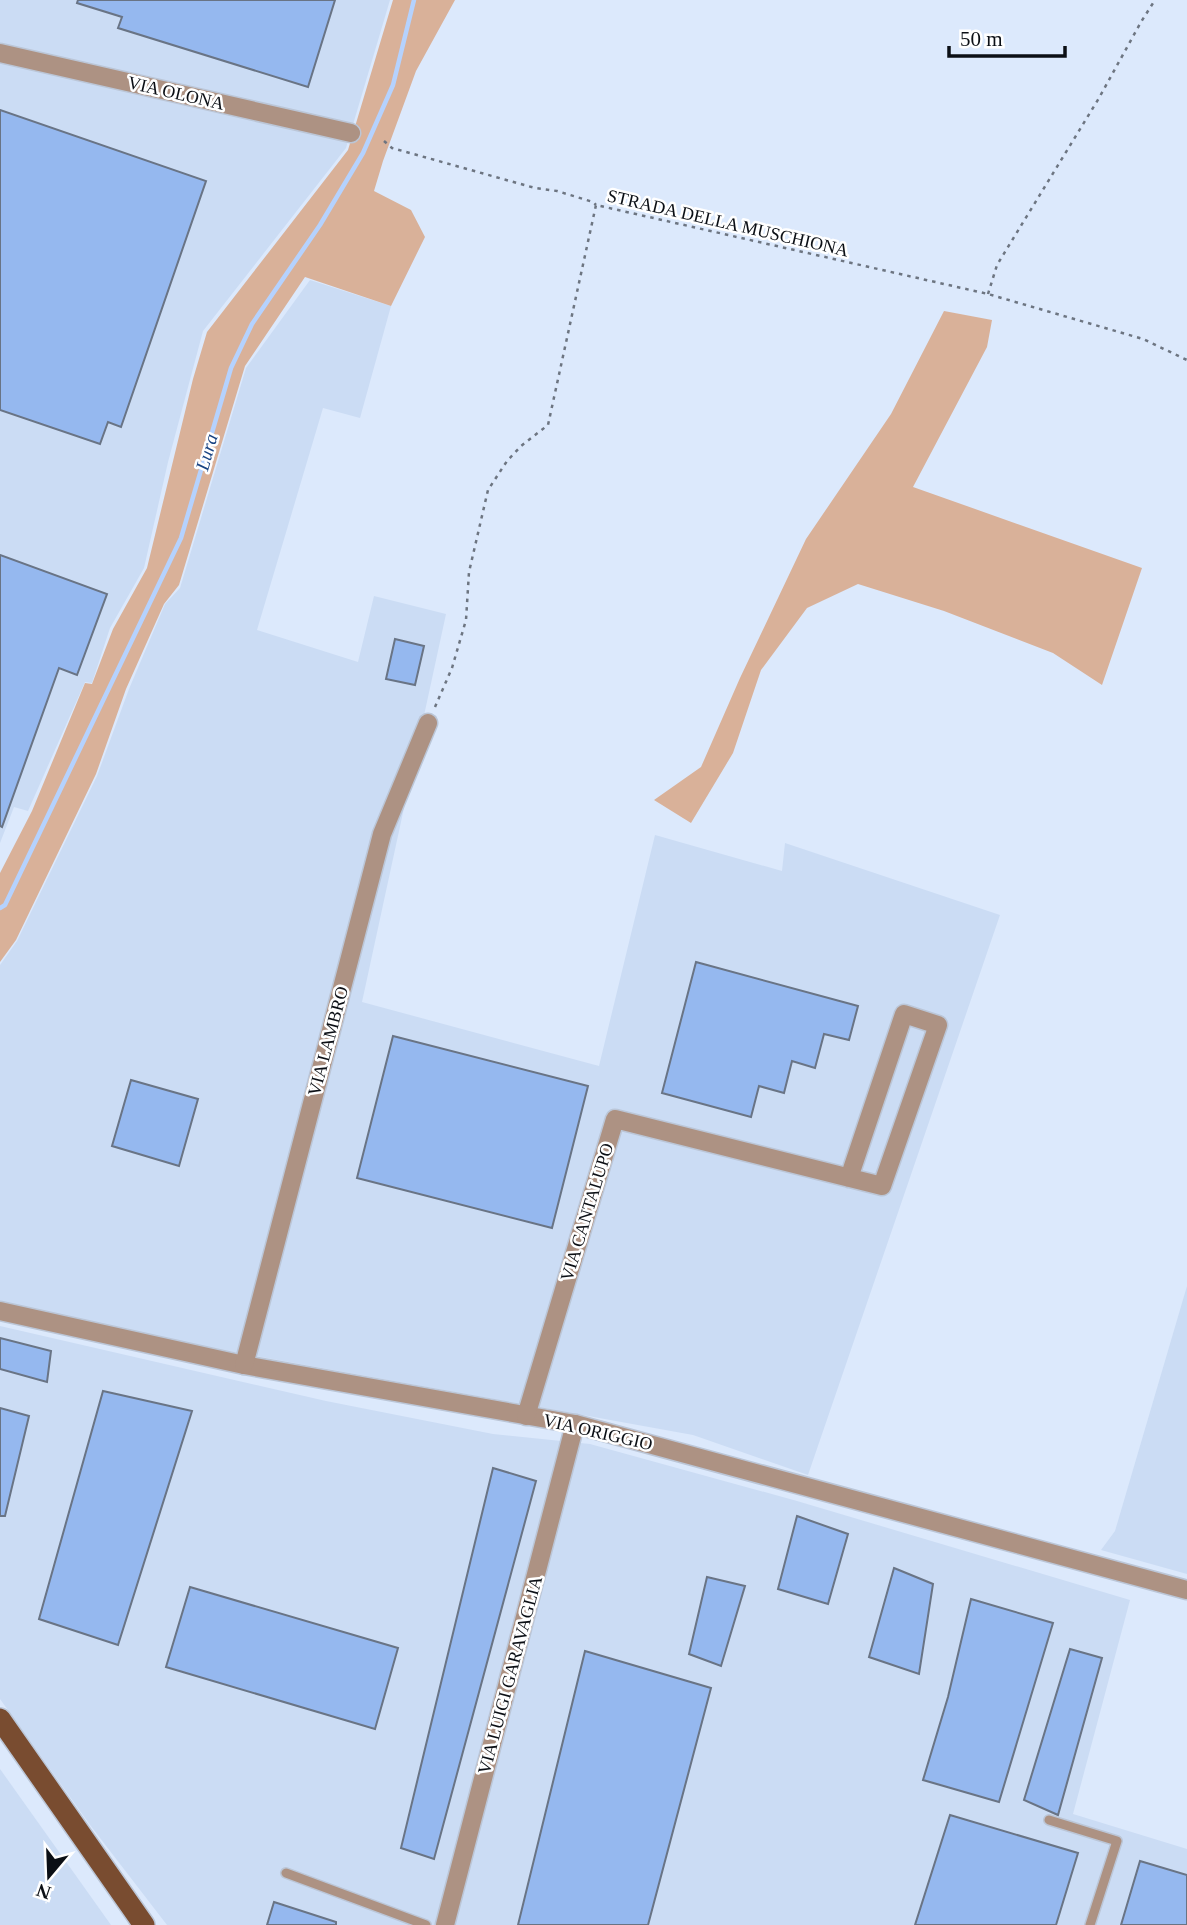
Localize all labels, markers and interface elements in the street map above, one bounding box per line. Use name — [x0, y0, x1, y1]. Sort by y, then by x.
scale bar — [949, 14, 1064, 58]
text: 50 m — [960, 27, 1003, 51]
street label: VIA OLONA — [126, 72, 226, 114]
street label: STRADA DELLA MUSCHIONA — [605, 185, 851, 261]
water label: Lura — [191, 431, 222, 474]
street label: VIA LAMBRO — [304, 984, 352, 1098]
street label: VIA CANTALUPO — [557, 1141, 617, 1283]
street label: VIA ORIGGIO — [541, 1410, 655, 1454]
street label: VIA LUIGI GARAVAGLIA — [474, 1574, 546, 1776]
north arrow — [14, 1841, 84, 1911]
text: N — [33, 1879, 54, 1904]

